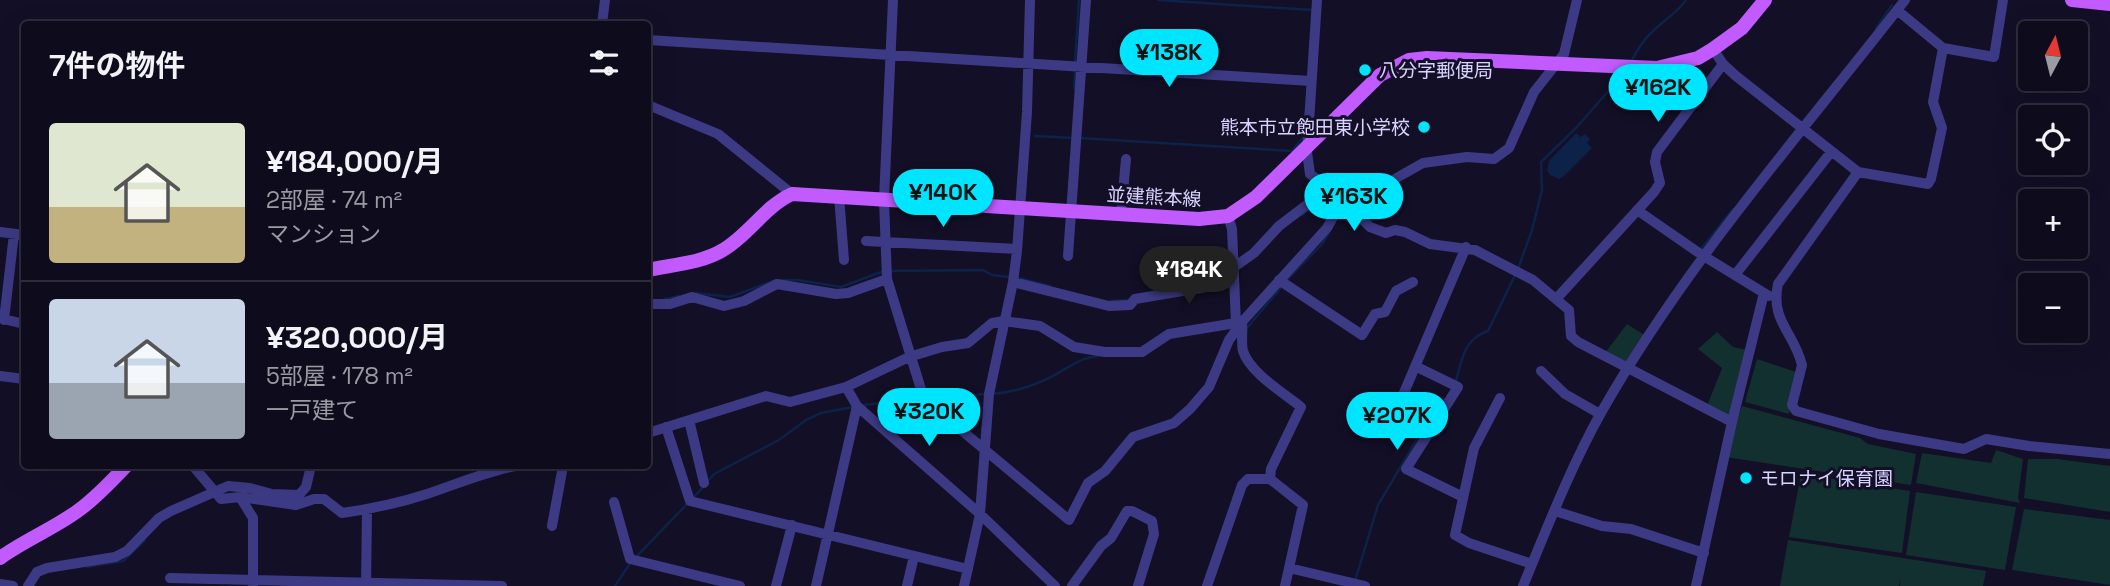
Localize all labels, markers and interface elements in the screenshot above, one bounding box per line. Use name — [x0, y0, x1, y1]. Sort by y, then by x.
north arrow — [2018, 21, 2088, 91]
map controls — [2018, 21, 2088, 343]
pin: ¥138K — [1120, 29, 1218, 89]
text: ¥138K — [1136, 37, 1202, 67]
icon: filters — [585, 44, 623, 82]
text: 7件の物件 — [49, 46, 186, 85]
place label: 八分字郵便局 — [1379, 58, 1493, 83]
marker: 八分字郵便局 — [1357, 62, 1373, 78]
pin: ¥162K — [1609, 64, 1707, 124]
text: ¥162K — [1625, 72, 1691, 102]
button: locate — [2018, 105, 2088, 175]
place label: 熊本市立飽田東小学校 — [1220, 115, 1410, 140]
marker: 熊本市立飽田東小学校 — [1416, 119, 1432, 135]
text: ¥184,000/月 — [266, 142, 444, 181]
icon: home — [105, 151, 189, 235]
pin: ¥140K — [894, 170, 992, 229]
pin: ¥163K — [1305, 174, 1403, 233]
text: ¥140K — [909, 177, 977, 207]
text: ¥163K — [1320, 181, 1388, 211]
street label: 並建熊本線 — [1106, 182, 1202, 212]
text: 2部屋 · 74 m² — [266, 185, 402, 215]
button: + — [2018, 189, 2088, 259]
text: マンション — [266, 219, 381, 249]
pin: ¥184K — [1140, 246, 1238, 306]
text: ¥184K — [1155, 254, 1223, 284]
button: − — [2018, 273, 2088, 343]
text: ¥320,000/月 — [266, 318, 448, 357]
icon: home — [105, 327, 189, 411]
text: 5部屋 · 178 m² — [266, 361, 413, 391]
pin: ¥320K — [880, 388, 978, 448]
pin: ¥207K — [1348, 392, 1446, 452]
text: 一戸建て — [266, 395, 358, 425]
text: ¥320K — [893, 396, 965, 426]
text: ¥207K — [1362, 400, 1432, 430]
place label: モロナイ保育園 — [1760, 466, 1893, 491]
marker: モロナイ保育園 — [1738, 470, 1754, 486]

